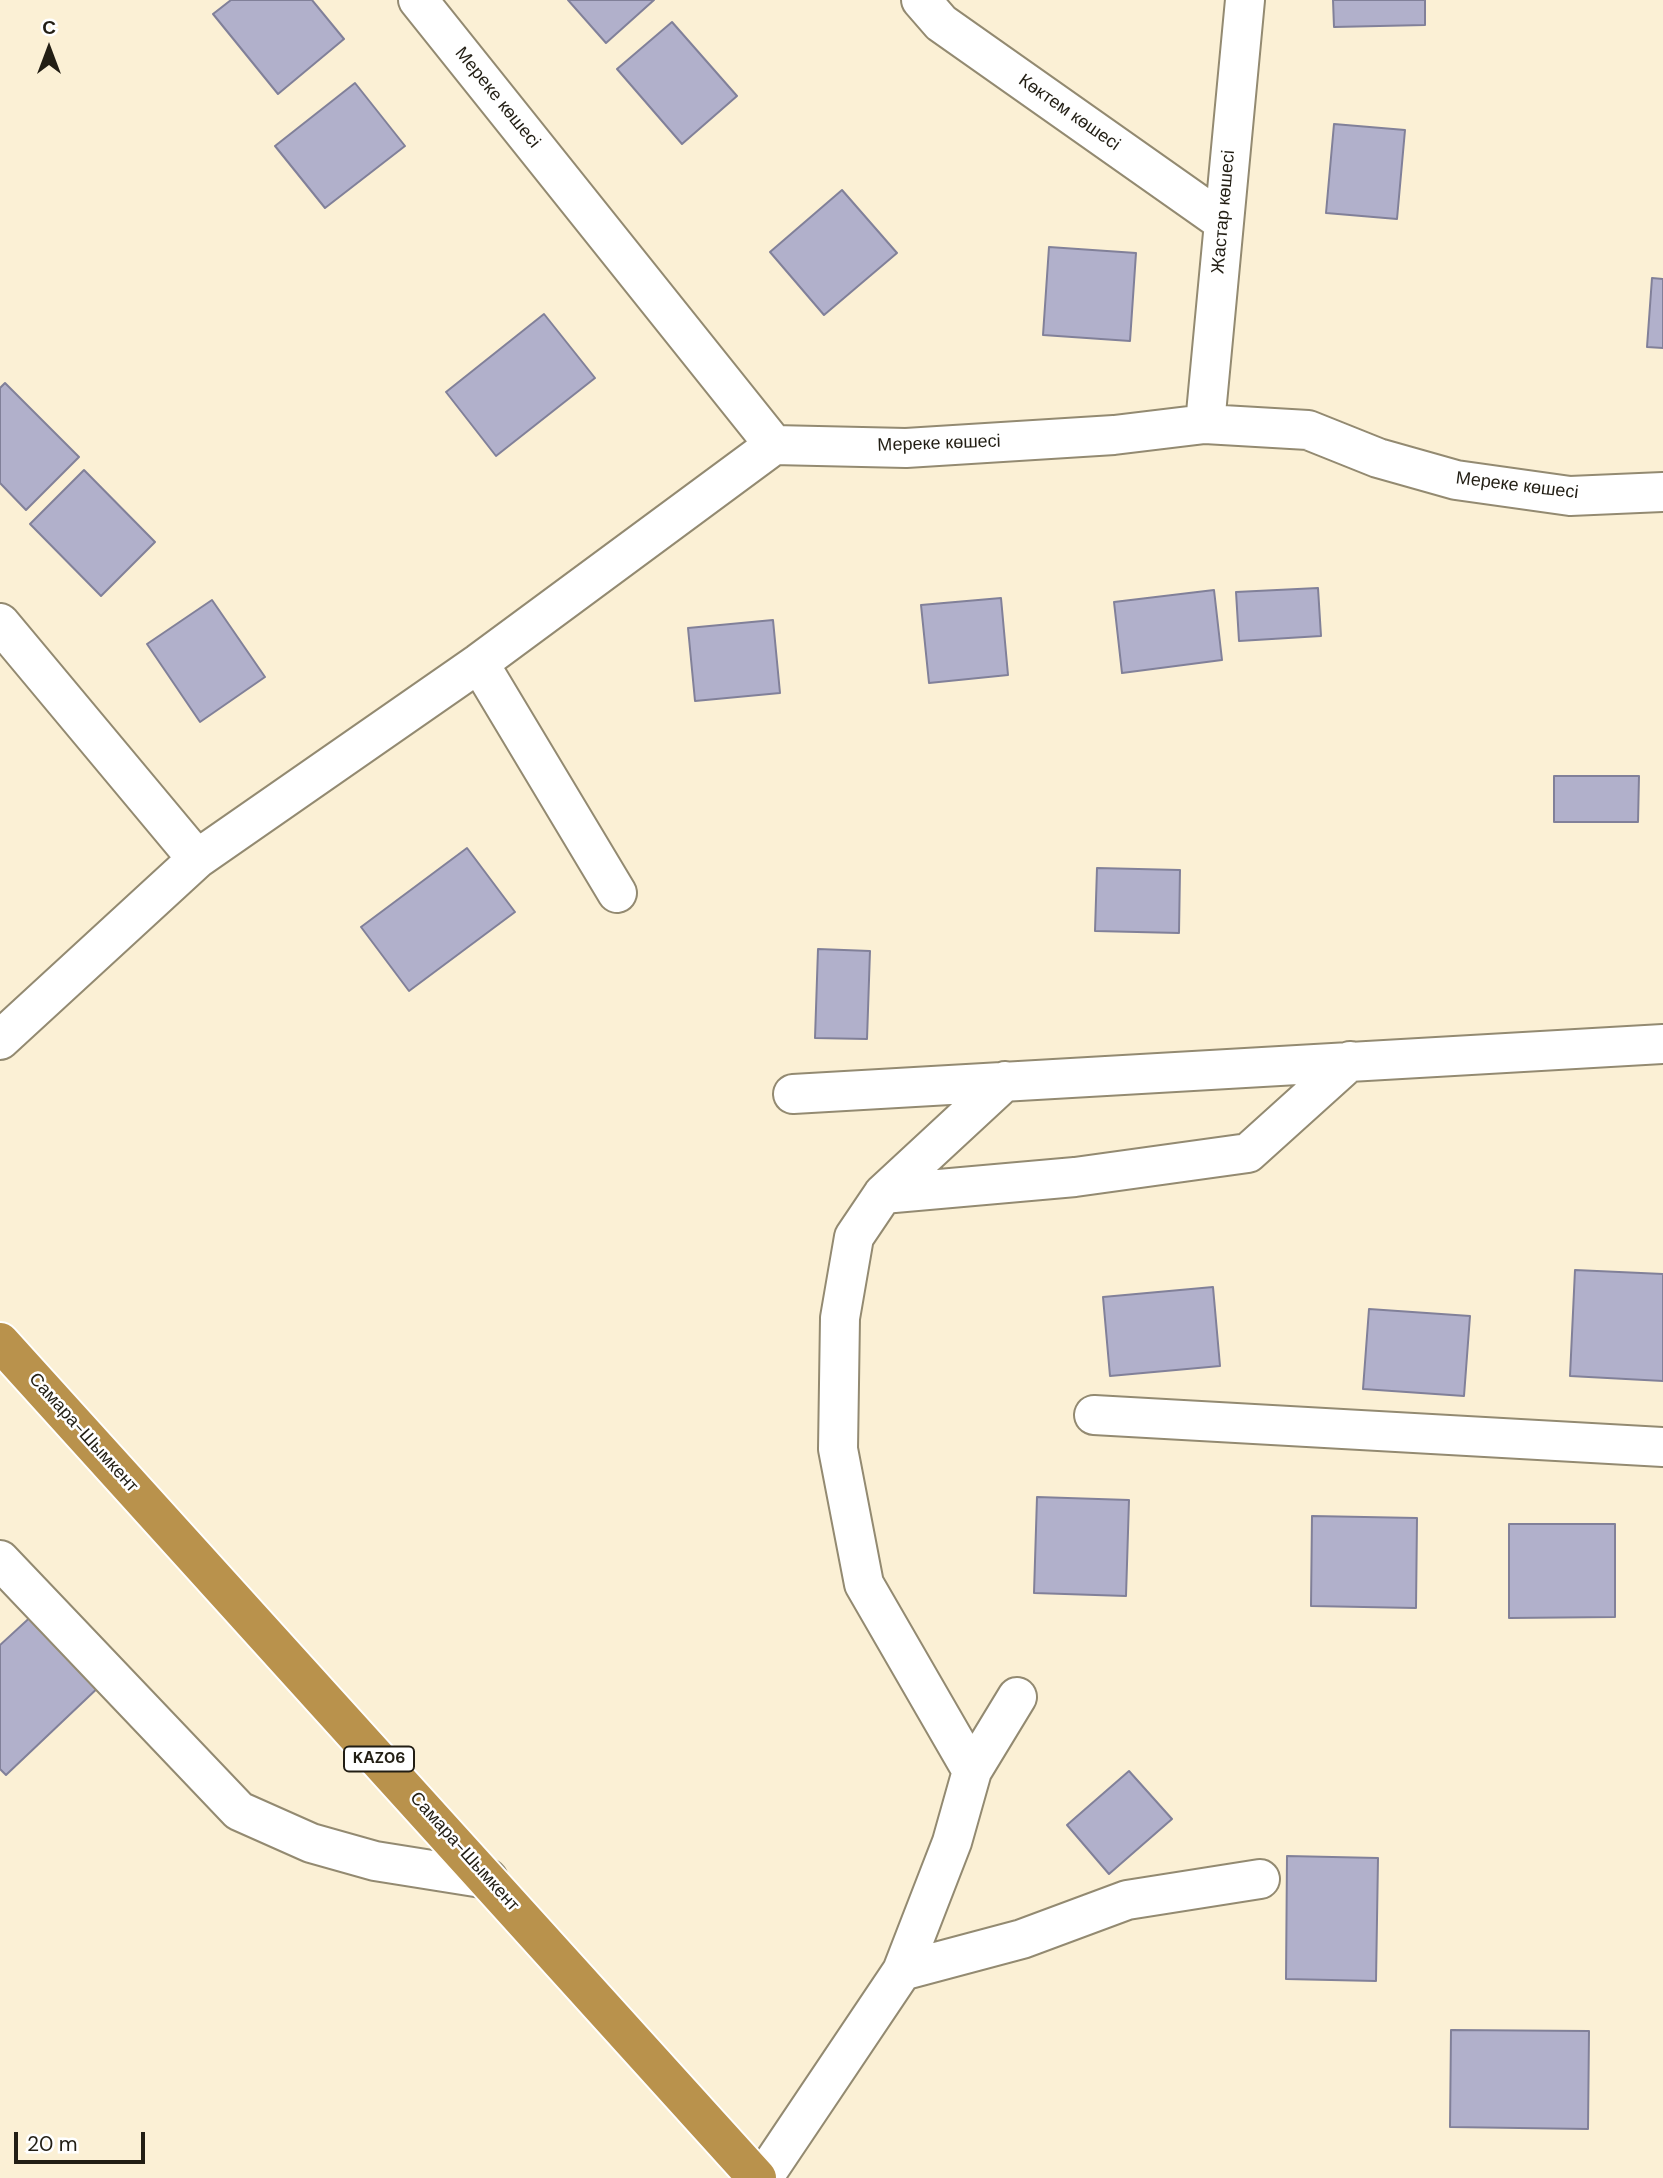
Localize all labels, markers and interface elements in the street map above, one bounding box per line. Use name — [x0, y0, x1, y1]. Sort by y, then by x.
north arrow — [14, 14, 84, 84]
text: С — [42, 15, 56, 40]
street label: Мереке көшесі — [450, 43, 544, 153]
street label: Көктем көшесі — [1014, 70, 1124, 156]
street label: Жастар көшесі — [1208, 149, 1240, 275]
street label: Мереке көшесі — [877, 431, 1001, 457]
street label: Мереке көшесі — [1454, 468, 1580, 504]
street label: Самара-Шымкент — [24, 1369, 142, 1497]
road number: KАZ06 — [344, 1746, 414, 1772]
street label: Самара-Шымкент — [405, 1788, 523, 1916]
scale bar — [18, 2118, 149, 2162]
text: 20 m — [27, 2130, 78, 2158]

